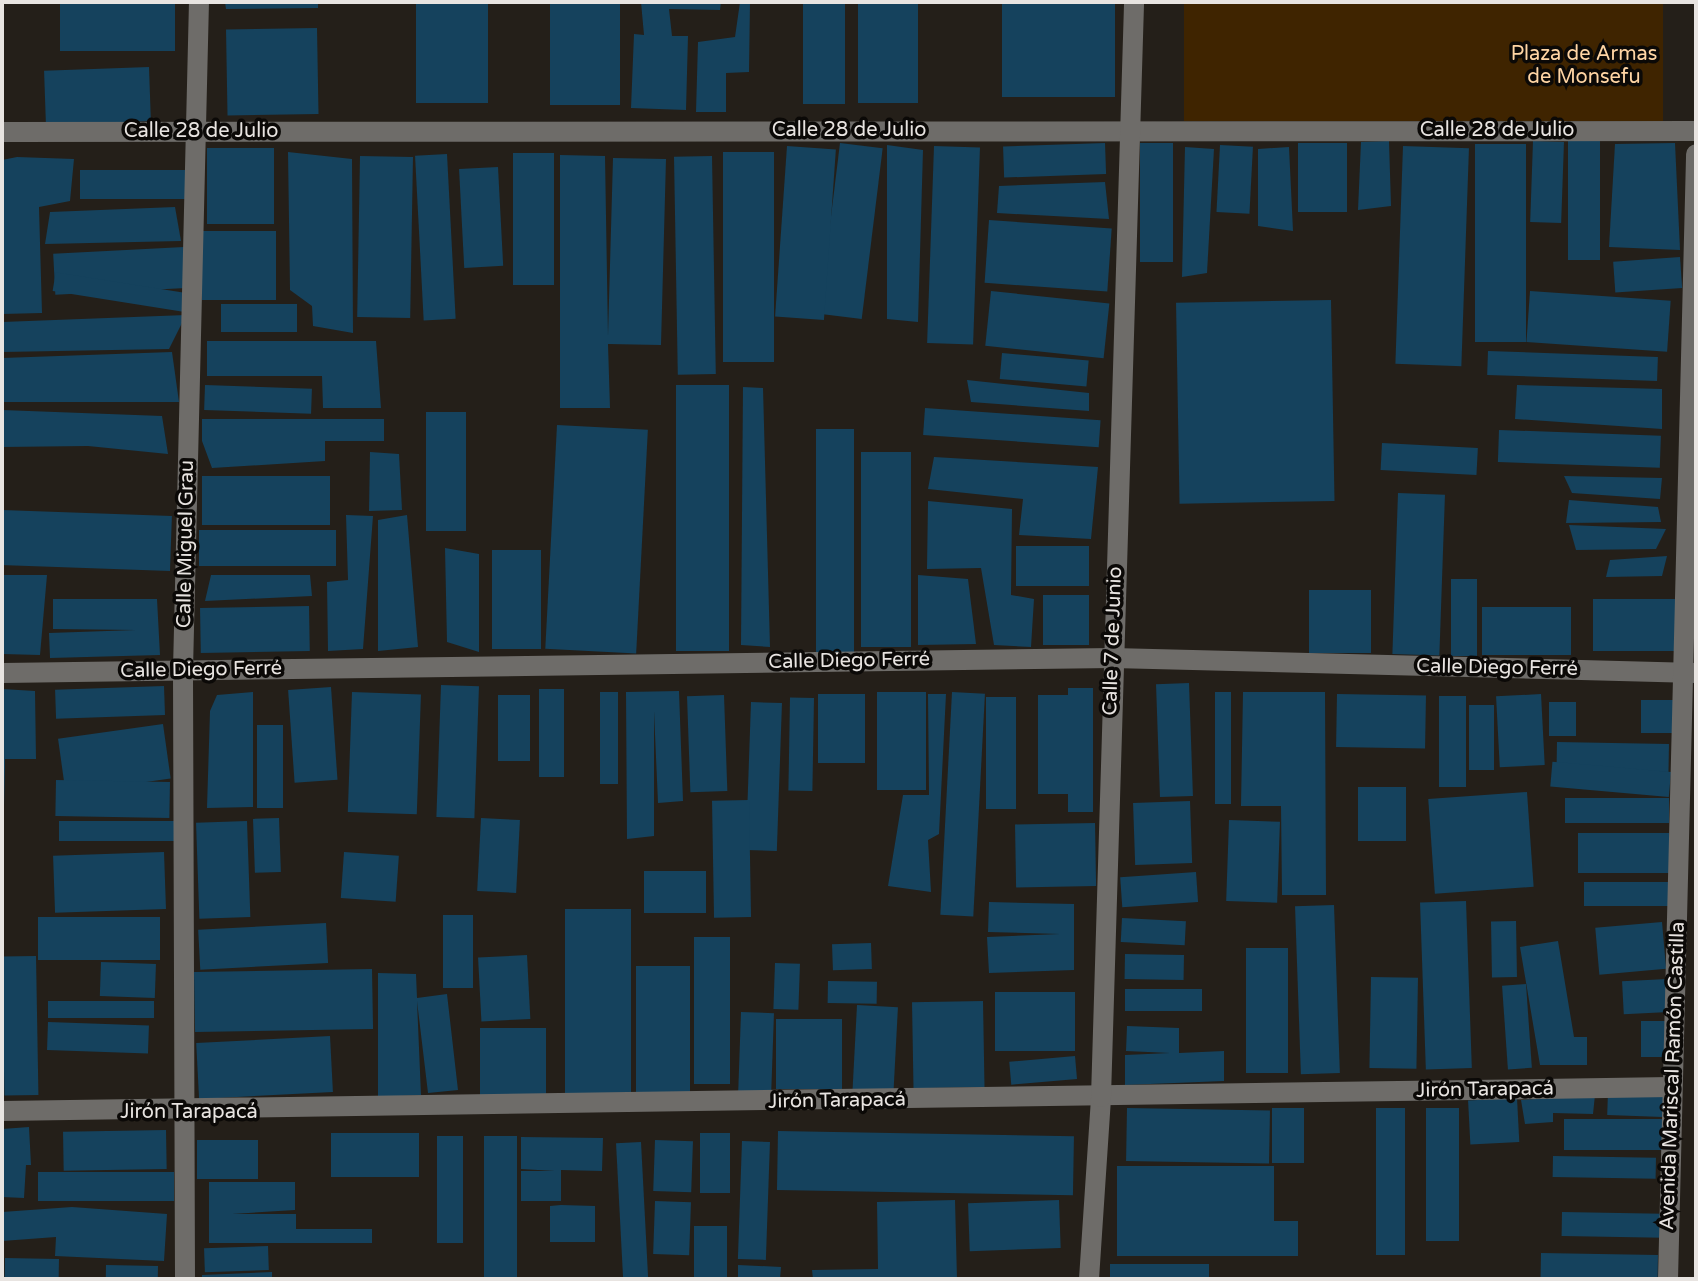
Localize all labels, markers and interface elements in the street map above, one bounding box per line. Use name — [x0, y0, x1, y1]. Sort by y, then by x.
park label: Plaza de Armas de Monsefu — [1511, 42, 1657, 89]
street label: Calle 28 de Julio — [772, 118, 926, 142]
street label: Calle 28 de Julio — [1420, 118, 1574, 142]
street label: Calle 28 de Julio — [124, 119, 278, 143]
street label: Calle Miguel Grau — [173, 460, 199, 628]
street label: Calle 7 de Junio — [1098, 566, 1128, 716]
street label: Calle Diego Ferré — [768, 648, 930, 674]
street label: Calle Diego Ferré — [1416, 655, 1578, 681]
street label: Calle Diego Ferré — [120, 657, 282, 683]
street label: Avenida Mariscal Ramón Castilla — [1656, 921, 1690, 1231]
street label: Jirón Tarapacá — [1416, 1077, 1554, 1103]
street label: Jirón Tarapacá — [768, 1088, 906, 1114]
street label: Jirón Tarapacá — [120, 1100, 258, 1124]

